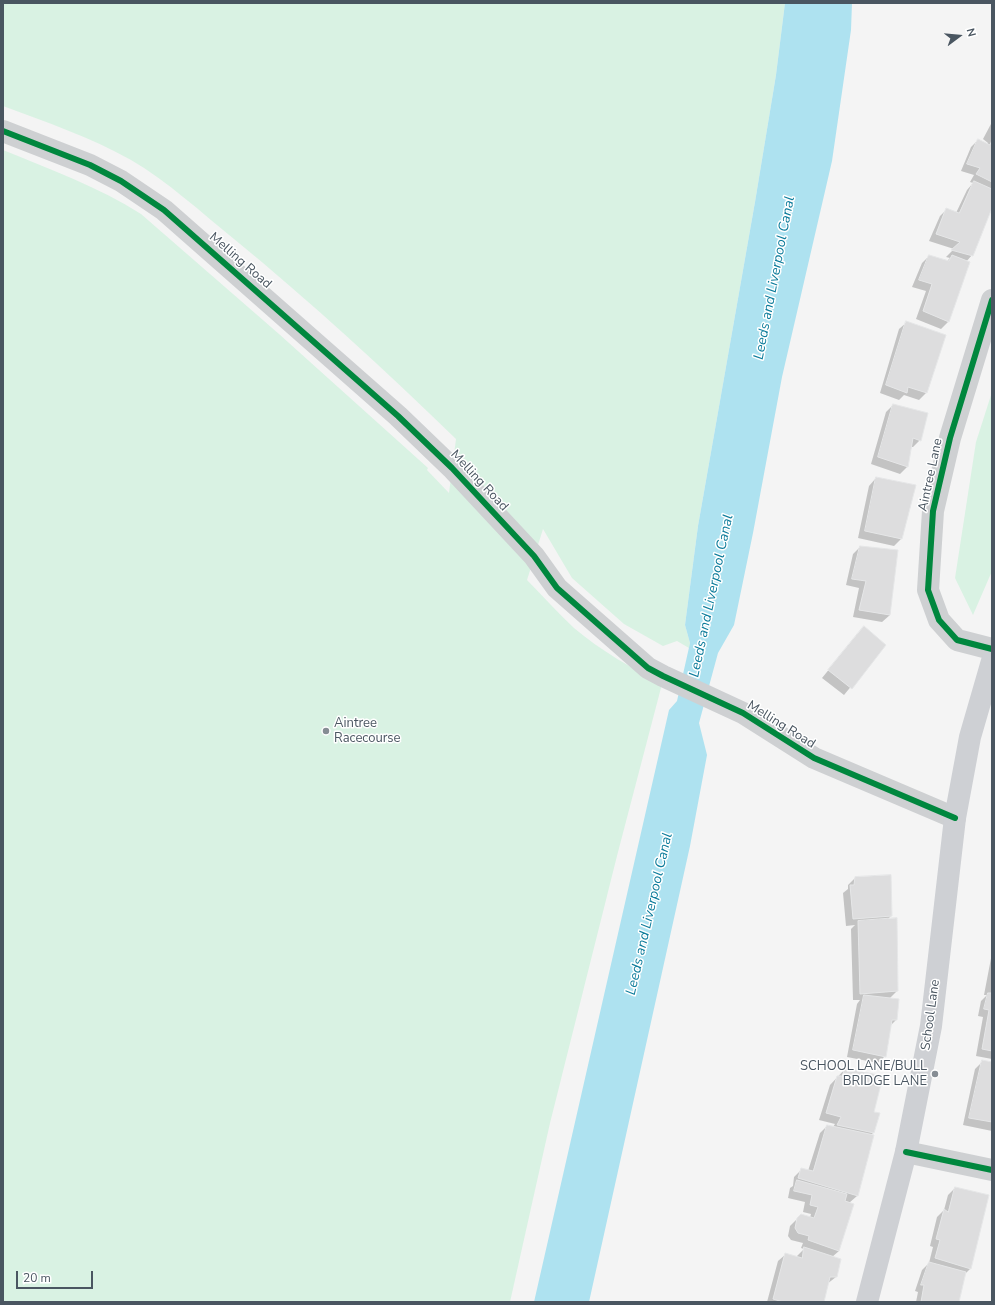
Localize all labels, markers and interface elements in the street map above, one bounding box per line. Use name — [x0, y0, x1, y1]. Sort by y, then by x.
north arrow — [939, 16, 979, 56]
text: N — [963, 27, 979, 39]
water label: Leeds and Liverpool Canal — [751, 195, 799, 361]
street label: Melling Road — [206, 230, 274, 292]
street label: Aintree Lane — [916, 437, 946, 513]
street label: Melling Road — [447, 447, 511, 515]
water label: Leeds and Liverpool Canal — [687, 513, 737, 679]
street label: Melling Road — [744, 698, 818, 752]
place label: Aintree Racecourse — [334, 716, 401, 747]
marker: Aintree Racecourse — [321, 726, 331, 736]
water label: Leeds and Liverpool Canal — [623, 831, 677, 997]
street label: School Lane — [918, 979, 944, 1051]
place label: SCHOOL LANE/BULL BRIDGE LANE — [800, 1059, 927, 1090]
marker: SCHOOL LANE/BULL BRIDGE LANE — [930, 1069, 940, 1079]
scale bar — [18, 1263, 95, 1289]
text: 20 m — [23, 1270, 51, 1286]

